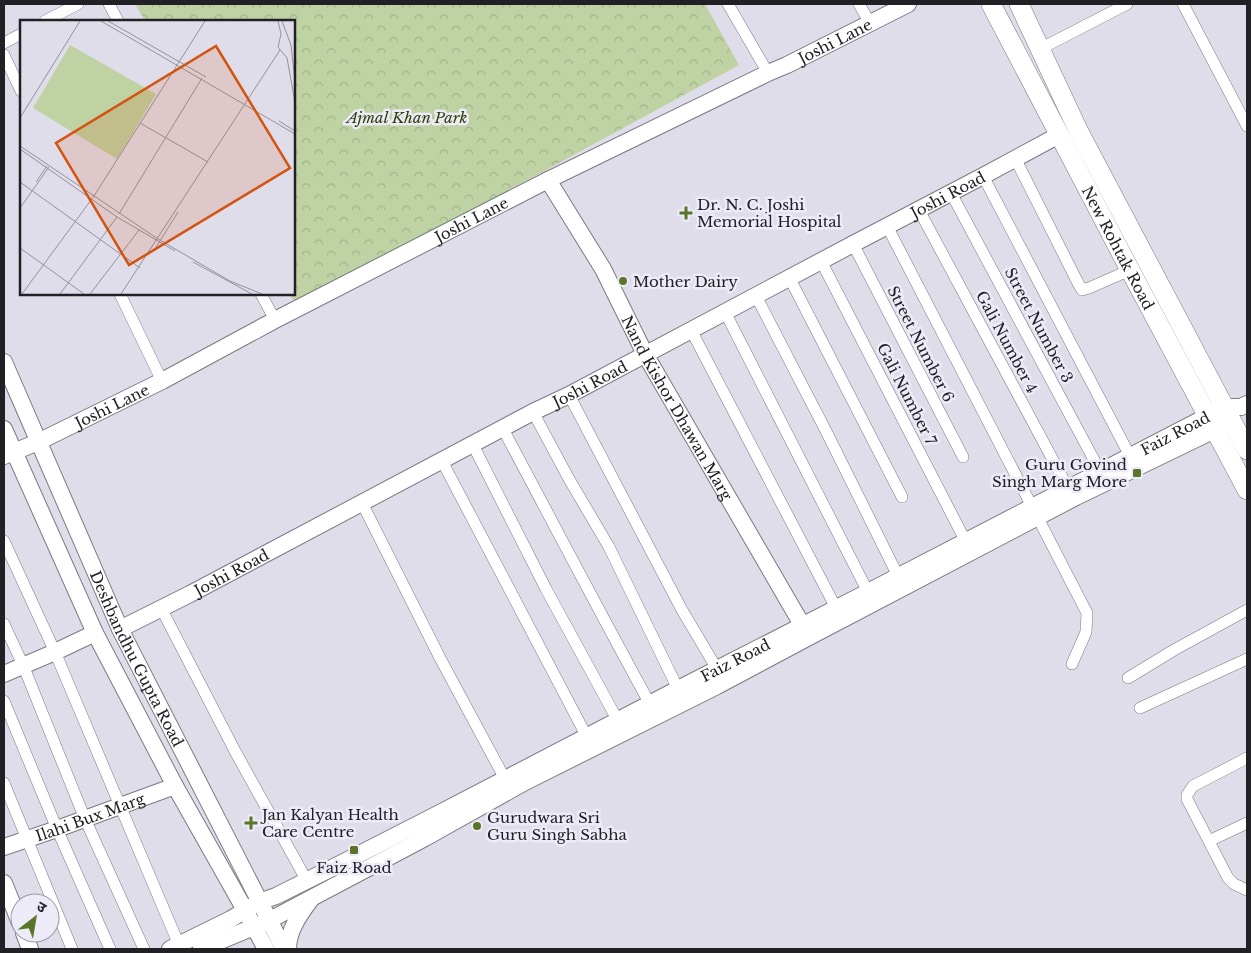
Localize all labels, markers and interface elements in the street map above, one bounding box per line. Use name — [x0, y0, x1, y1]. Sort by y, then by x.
street label: Joshi Lane — [793, 14, 875, 68]
inset map — [20, 20, 295, 295]
park label: Ajmal Khan Park — [345, 108, 467, 127]
street label: Joshi Road — [905, 167, 988, 223]
street label: New Rohtak Road — [1078, 182, 1159, 313]
street label: Joshi Lane — [430, 193, 511, 247]
place label: Dr. N. C. Joshi Memorial Hospital — [697, 195, 842, 231]
marker: Dr. N. C. Joshi Memorial Hospital — [679, 206, 693, 220]
street label: Street Number 3 — [1001, 264, 1077, 386]
place label: Mother Dairy — [633, 272, 738, 291]
marker: Mother Dairy — [617, 275, 629, 287]
street label: Street Number 6 — [884, 283, 958, 405]
street label: Gali Number 4 — [972, 288, 1042, 396]
street label: Nand Kishor Dhawan Marg — [618, 312, 738, 504]
street label: Gali Number 7 — [873, 340, 941, 449]
street label: Joshi Road — [547, 356, 630, 412]
street label: Joshi Lane — [70, 380, 152, 433]
street label: Faiz Road — [1137, 407, 1213, 459]
place label: Guru Govind Singh Marg More — [992, 455, 1127, 491]
marker: Guru Govind Singh Marg More — [1131, 467, 1143, 479]
street label: Joshi Road — [189, 545, 272, 601]
street label: Deshbandhu Gupta Road — [86, 567, 188, 750]
street label: Faiz Road — [697, 634, 773, 686]
street label: Ilahi Bux Marg — [33, 788, 148, 845]
place label: Jan Kalyan Health Care Centre — [260, 805, 399, 841]
place label: Gurudwara Sri Guru Singh Sabha — [487, 808, 627, 844]
marker: Jan Kalyan Health Care Centre — [244, 816, 258, 830]
marker: Gurudwara Sri Guru Singh Sabha — [471, 820, 483, 832]
marker: Faiz Road — [348, 844, 360, 856]
place label: Faiz Road — [316, 858, 392, 877]
north arrow — [10, 893, 60, 943]
text: उ — [34, 897, 51, 917]

